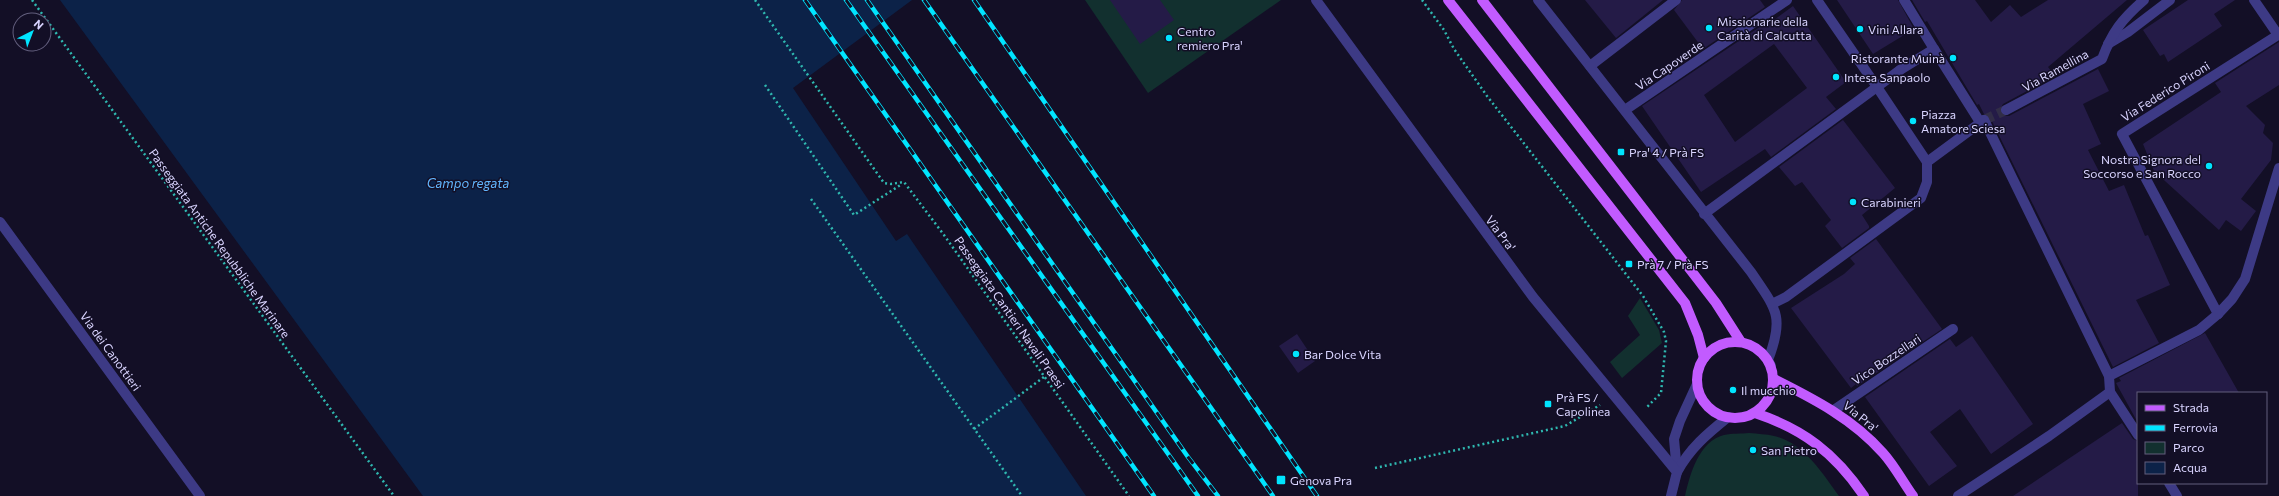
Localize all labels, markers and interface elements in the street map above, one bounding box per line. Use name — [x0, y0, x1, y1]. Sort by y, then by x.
north arrow — [12, 12, 52, 52]
place label: Missionarie della Carità di Calcutta — [1717, 14, 1811, 42]
text: N — [32, 17, 46, 32]
place label: Vini Allara — [1868, 22, 1923, 36]
marker: Missionarie della Carità di Calcutta — [1704, 23, 1714, 33]
place label: Centro remiero Pra' — [1177, 24, 1243, 52]
marker: Vini Allara — [1855, 24, 1865, 34]
marker: Centro remiero Pra' — [1164, 33, 1174, 43]
street label: Via Capoverde — [1633, 37, 1705, 93]
street label: Via Ramellina — [2020, 46, 2090, 94]
place label: Ristorante Muinà — [1851, 51, 1945, 65]
marker: Ristorante Muinà — [1948, 53, 1958, 63]
street label: Via Federico Pironi — [2118, 58, 2212, 124]
place label: Intesa Sanpaolo — [1844, 70, 1930, 84]
marker: Intesa Sanpaolo — [1831, 72, 1841, 82]
place label: Piazza Amatore Sciesa — [1921, 107, 2005, 135]
marker: Piazza Amatore Sciesa — [1908, 116, 1918, 126]
place label: Pra' 4 / Prà FS — [1629, 145, 1704, 159]
street label: Passeggiata Antiche Repubbliche Marinare — [147, 146, 293, 340]
marker: Pra' 4 / Prà FS — [1616, 147, 1626, 157]
place label: Nostra Signora del Soccorso e San Rocco — [2083, 152, 2201, 180]
marker: Nostra Signora del Soccorso e San Rocco — [2204, 161, 2214, 171]
water label: Campo regata — [427, 175, 510, 191]
place label: Carabinieri — [1861, 195, 1921, 209]
marker: Carabinieri — [1848, 197, 1858, 207]
street label: Via Pra' — [1483, 212, 1519, 254]
street label: Passeggiata Cantieri Navali Praesi — [952, 233, 1068, 391]
place label: Prà 7 / Prà FS — [1637, 257, 1709, 271]
marker: Prà 7 / Prà FS — [1624, 259, 1634, 269]
street label: Via dei Canottieri — [78, 309, 144, 393]
street label: Vico Bozzellari — [1849, 331, 1923, 387]
place label: Bar Dolce Vita — [1304, 347, 1381, 361]
marker: Bar Dolce Vita — [1291, 349, 1301, 359]
place label: Il mucchio — [1741, 383, 1796, 397]
marker: Il mucchio — [1728, 385, 1738, 395]
place label: Prà FS / Capolinea — [1556, 390, 1610, 418]
legend — [2137, 392, 2267, 484]
street label: Via Pra' — [1841, 398, 1881, 434]
marker: Prà FS / Capolinea — [1543, 399, 1553, 409]
text: Strada — [2173, 400, 2209, 414]
text: Ferrovia — [2173, 420, 2218, 434]
text: Parco — [2173, 440, 2205, 454]
place label: San Pietro — [1761, 443, 1817, 457]
marker: San Pietro — [1748, 445, 1758, 455]
text: Acqua — [2173, 460, 2207, 474]
place label: Genova Pra — [1290, 473, 1352, 487]
marker: Genova Pra — [1275, 474, 1287, 486]

